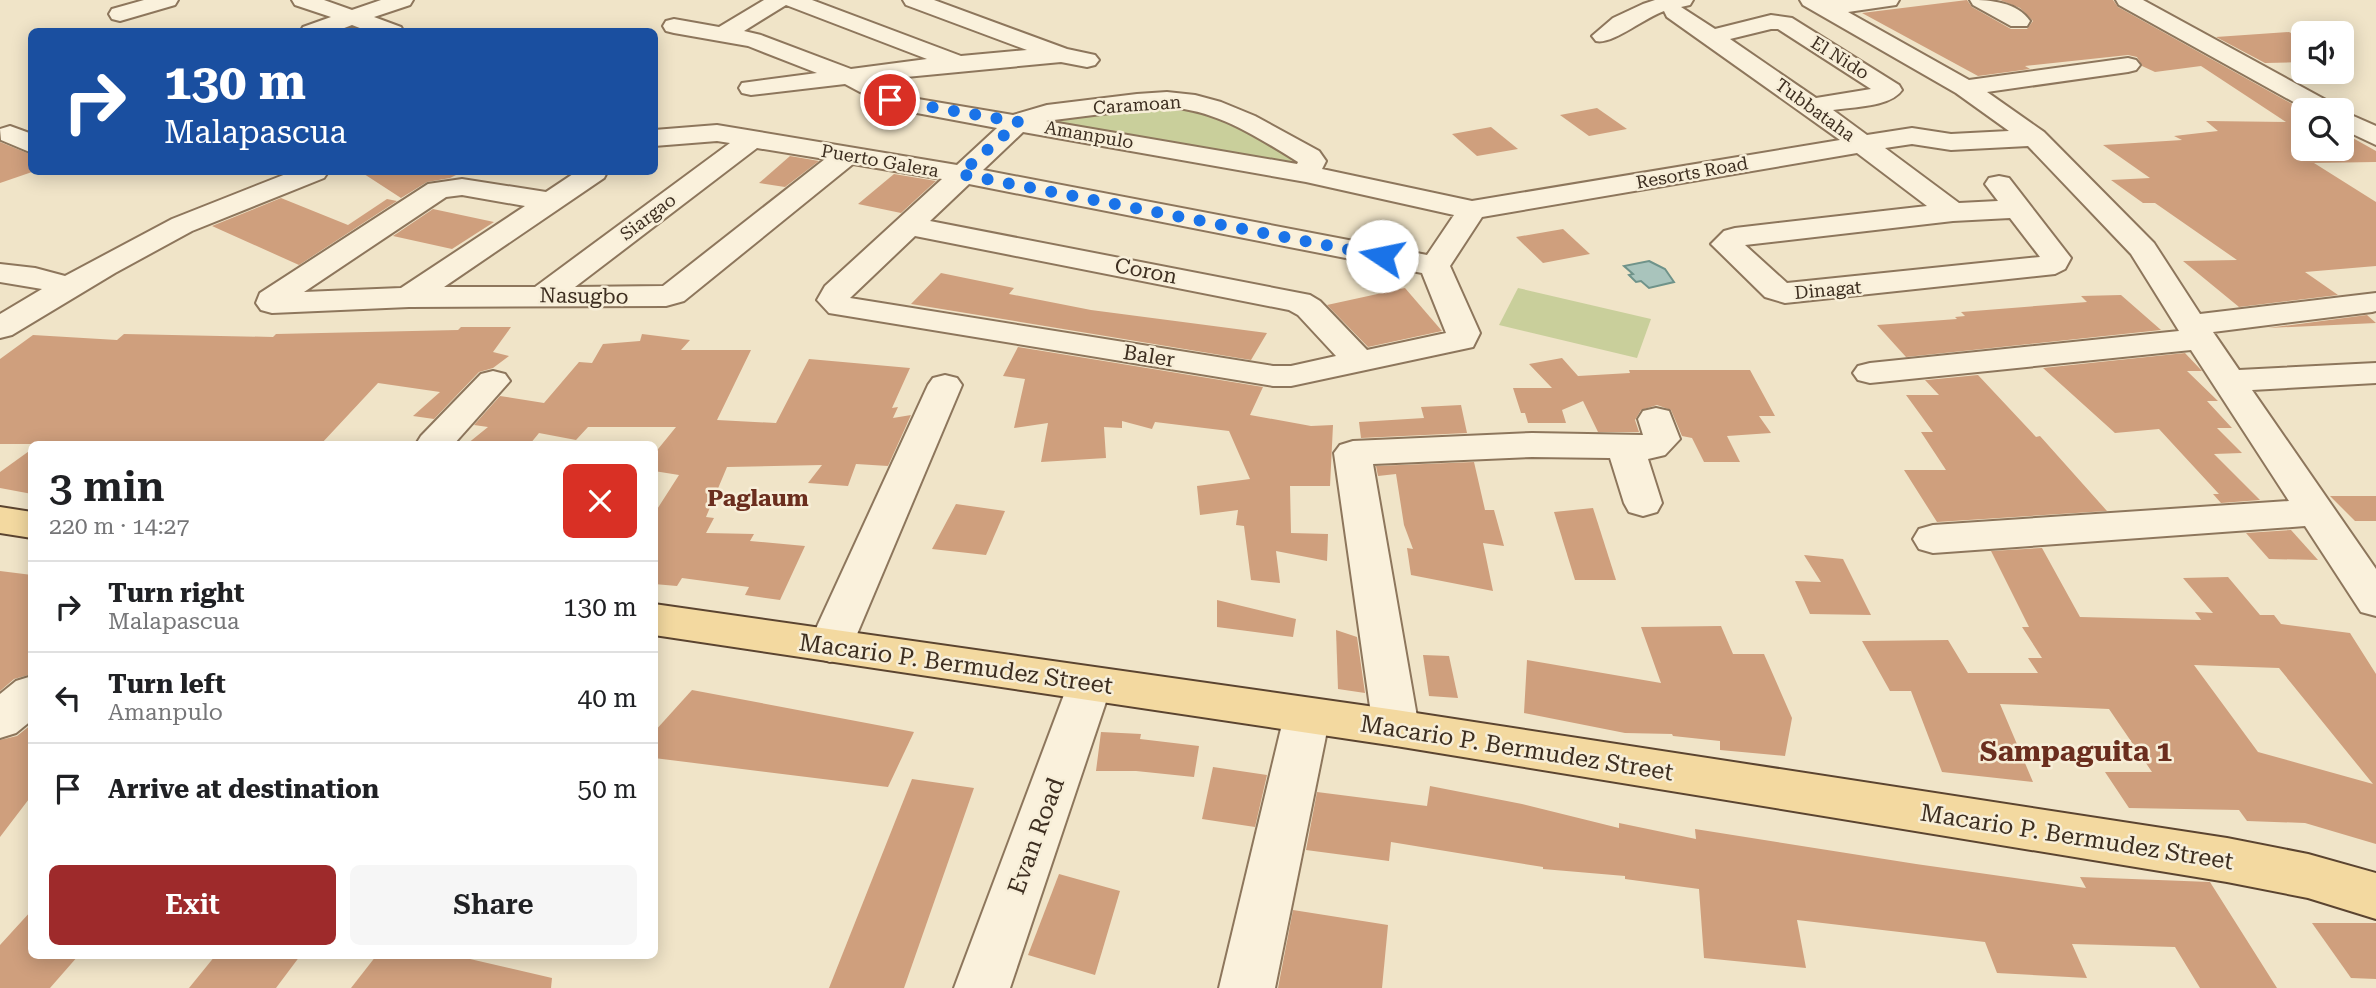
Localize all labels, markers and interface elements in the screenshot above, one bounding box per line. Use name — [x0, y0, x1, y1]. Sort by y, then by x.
map controls — [2291, 21, 2354, 161]
button: sound — [2291, 21, 2354, 84]
street label: El Nido — [1807, 32, 1873, 84]
text: 130 m — [164, 54, 306, 111]
icon: right — [49, 56, 140, 147]
pin — [860, 70, 920, 130]
street label: Tubbataha — [1771, 74, 1859, 146]
icon: arrive — [871, 81, 909, 119]
street label: Caramoan — [1092, 91, 1182, 118]
button: search — [2291, 98, 2354, 161]
text: Malapascua — [164, 113, 347, 151]
street label: Amanpulo — [1043, 116, 1135, 153]
street label: Puerto Galera — [820, 140, 941, 181]
street label: Resorts Road — [1634, 152, 1750, 193]
street label: Siargao — [616, 189, 680, 244]
position arrow — [1345, 219, 1419, 293]
street label: Coron — [1113, 253, 1180, 289]
street label: Dinagat — [1794, 276, 1863, 303]
street label: Nasugbo — [539, 283, 629, 309]
street label: Baler — [1121, 340, 1177, 372]
text: 3 min — [49, 462, 165, 511]
button: close — [563, 464, 637, 538]
district label: Paglaum — [707, 485, 809, 512]
text: 220 m · 14:27 — [49, 513, 189, 540]
text: Turn right — [108, 578, 244, 608]
icon: right — [49, 588, 87, 626]
text: 130 m — [563, 592, 637, 622]
text: Malapascua — [108, 608, 240, 635]
street label: Macario P. Bermudez Street — [797, 628, 1115, 700]
text: Turn left — [108, 669, 226, 699]
icon: left — [49, 679, 87, 717]
text: 40 m — [578, 683, 637, 713]
text: Amanpulo — [108, 699, 223, 726]
street label: Macario P. Bermudez Street — [1358, 709, 1676, 787]
district label: Sampaguita 1 — [1980, 735, 2172, 768]
icon: arrive — [49, 770, 87, 808]
text: Arrive at destination — [108, 774, 379, 804]
text: 50 m — [578, 774, 637, 804]
street label: Evan Road — [1002, 774, 1070, 898]
street label: Macario P. Bermudez Street — [1918, 798, 2236, 876]
button: Exit — [49, 865, 336, 945]
button: Share — [350, 865, 637, 945]

